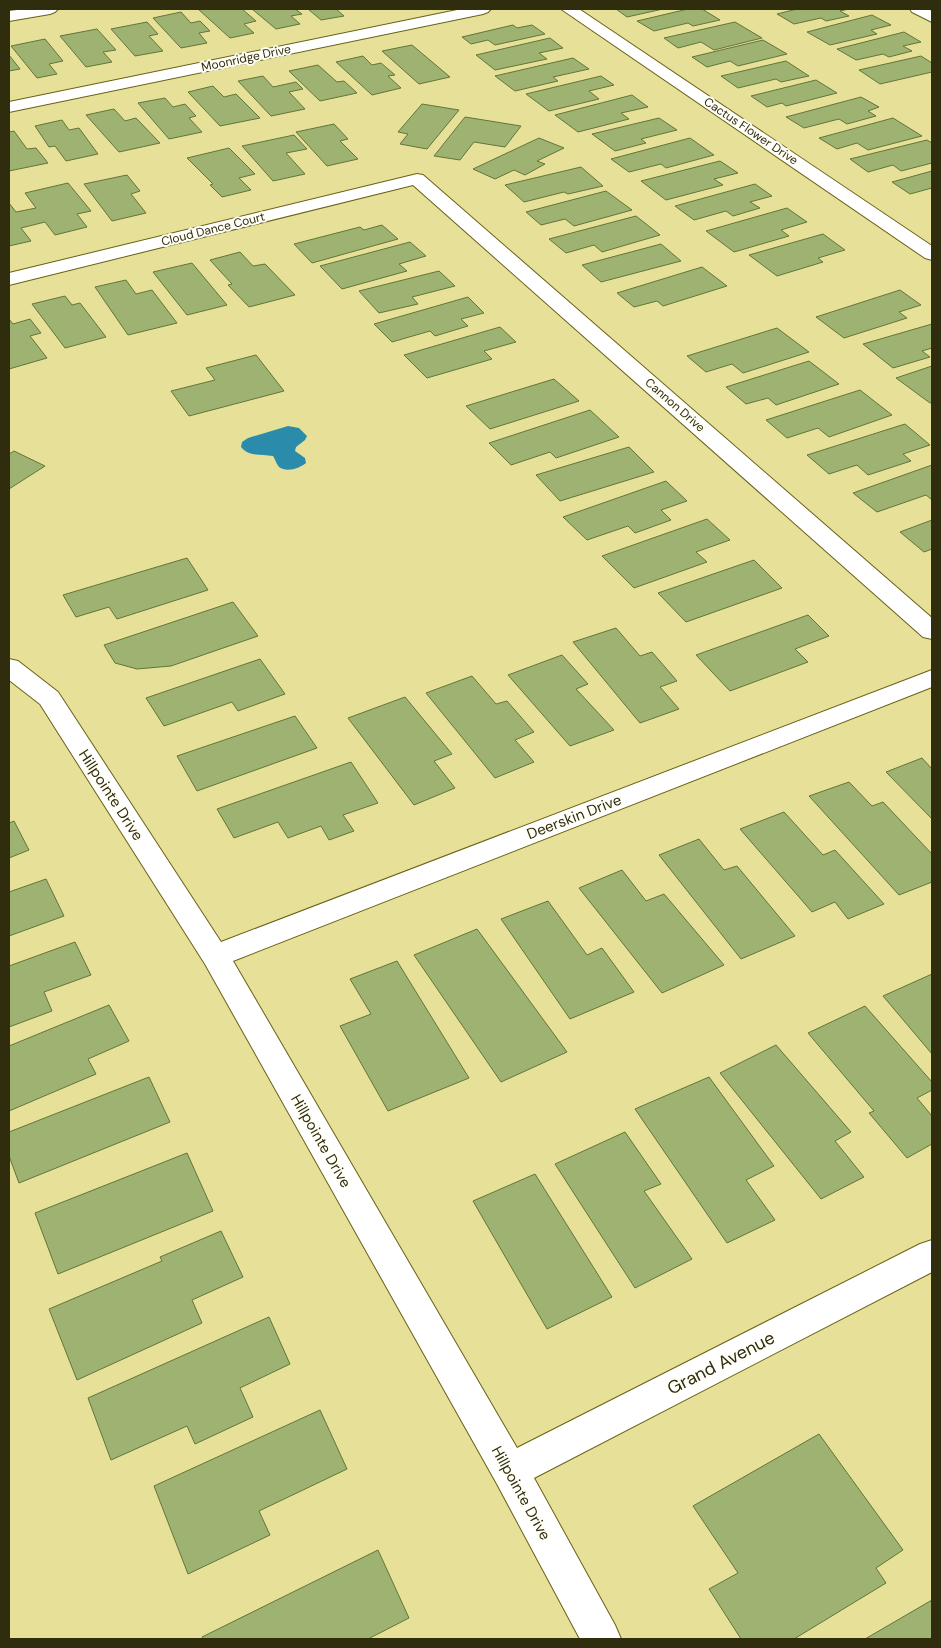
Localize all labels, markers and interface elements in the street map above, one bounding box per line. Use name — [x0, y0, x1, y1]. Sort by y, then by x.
street label: Moonridge Drive — [200, 41, 292, 75]
street label: Cactus Flower Drive — [701, 93, 801, 169]
street label: Cloud Dance Court — [160, 208, 267, 250]
street label: Cannon Drive — [642, 375, 709, 436]
street label: Hillpointe Drive — [74, 746, 148, 844]
street label: Deerskin Drive — [524, 790, 624, 844]
street label: Hillpointe Drive — [286, 1091, 356, 1191]
street label: Grand Avenue — [663, 1326, 779, 1400]
street label: Hillpointe Drive — [487, 1442, 555, 1544]

